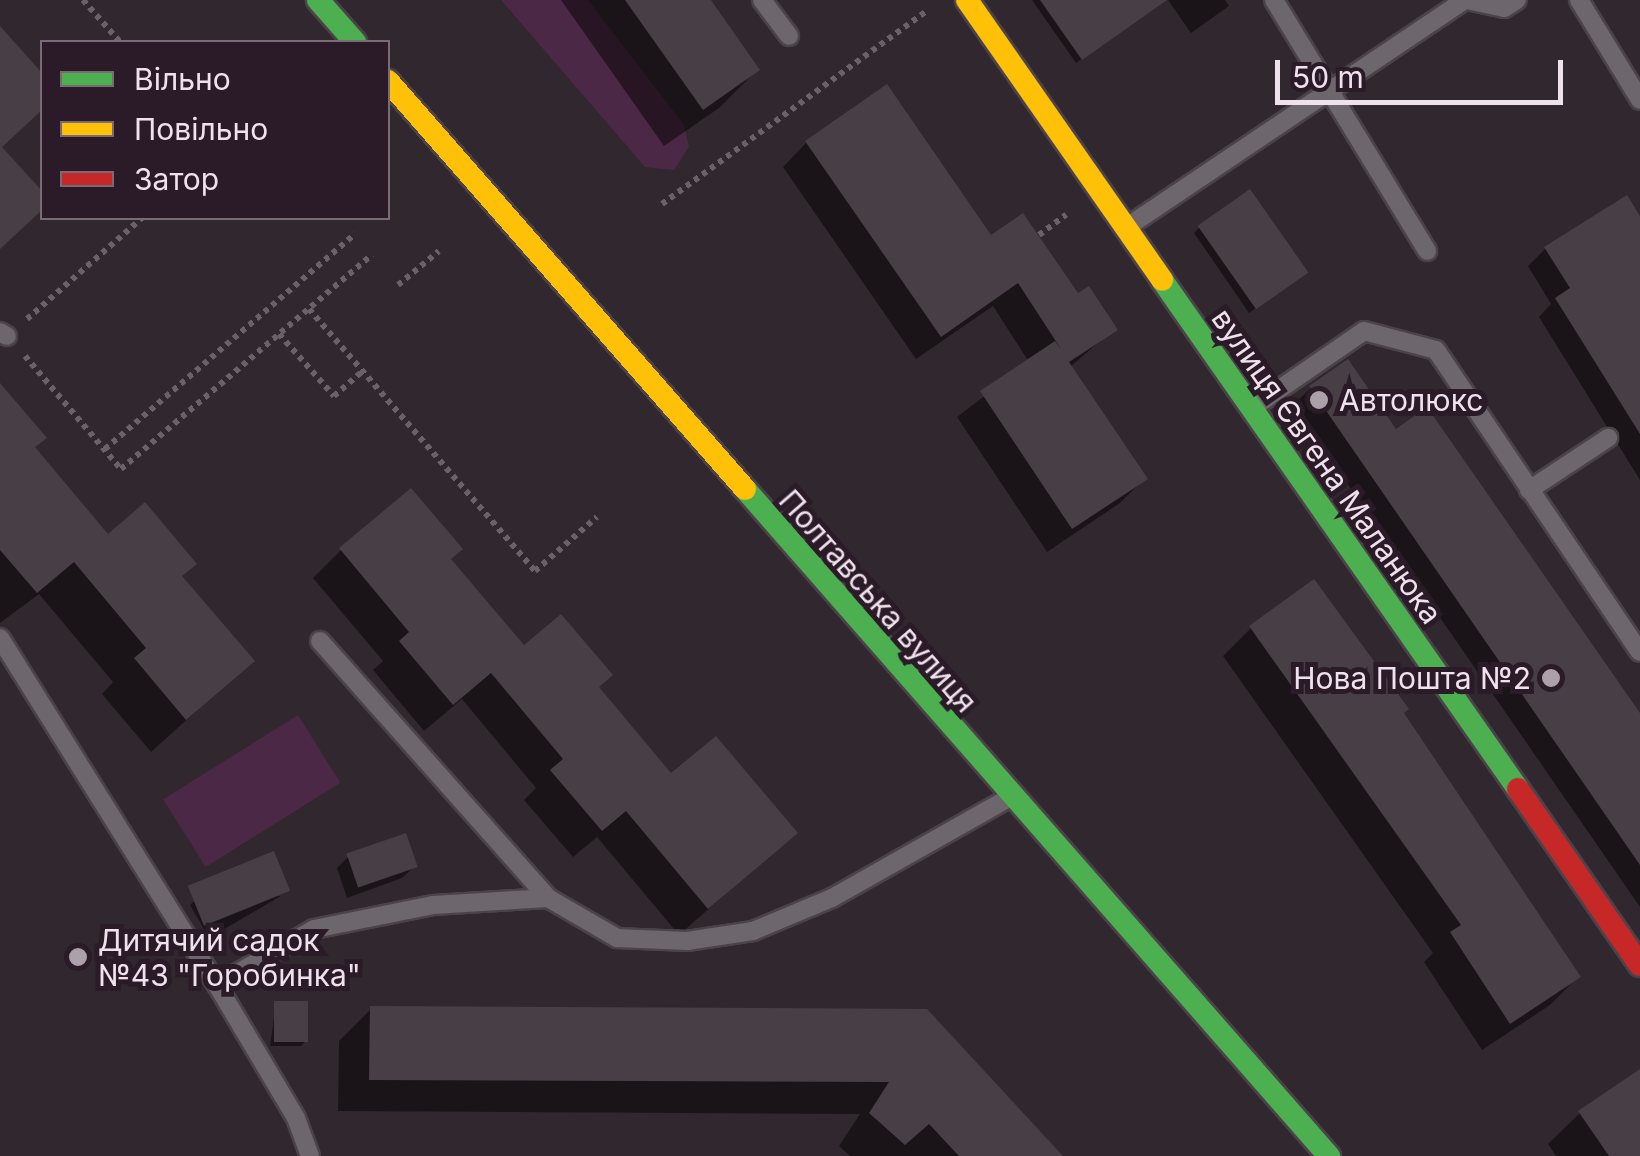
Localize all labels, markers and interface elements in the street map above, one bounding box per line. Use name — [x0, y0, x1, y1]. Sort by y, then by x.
legend — [40, 40, 390, 220]
scale bar — [1280, 40, 1568, 102]
text: 50 m — [1292, 59, 1364, 95]
text: Вільно — [134, 61, 231, 97]
text: Повільно — [134, 111, 268, 147]
text: Затор — [134, 161, 219, 197]
street label: вулиця Євгена Маланюка — [1204, 301, 1450, 631]
place label: Автолюкс — [1339, 382, 1483, 418]
marker: Автолюкс — [1308, 389, 1330, 411]
street label: Полтавська вулиця — [772, 483, 984, 719]
place label: Нова Пошта №2 — [1293, 660, 1531, 696]
marker: Нова Пошта №2 — [1540, 667, 1562, 689]
place label: Дитячий садок №43 "Горобинка" — [98, 922, 361, 992]
marker: Дитячий садок №43 "Горобинка" — [67, 946, 89, 968]

